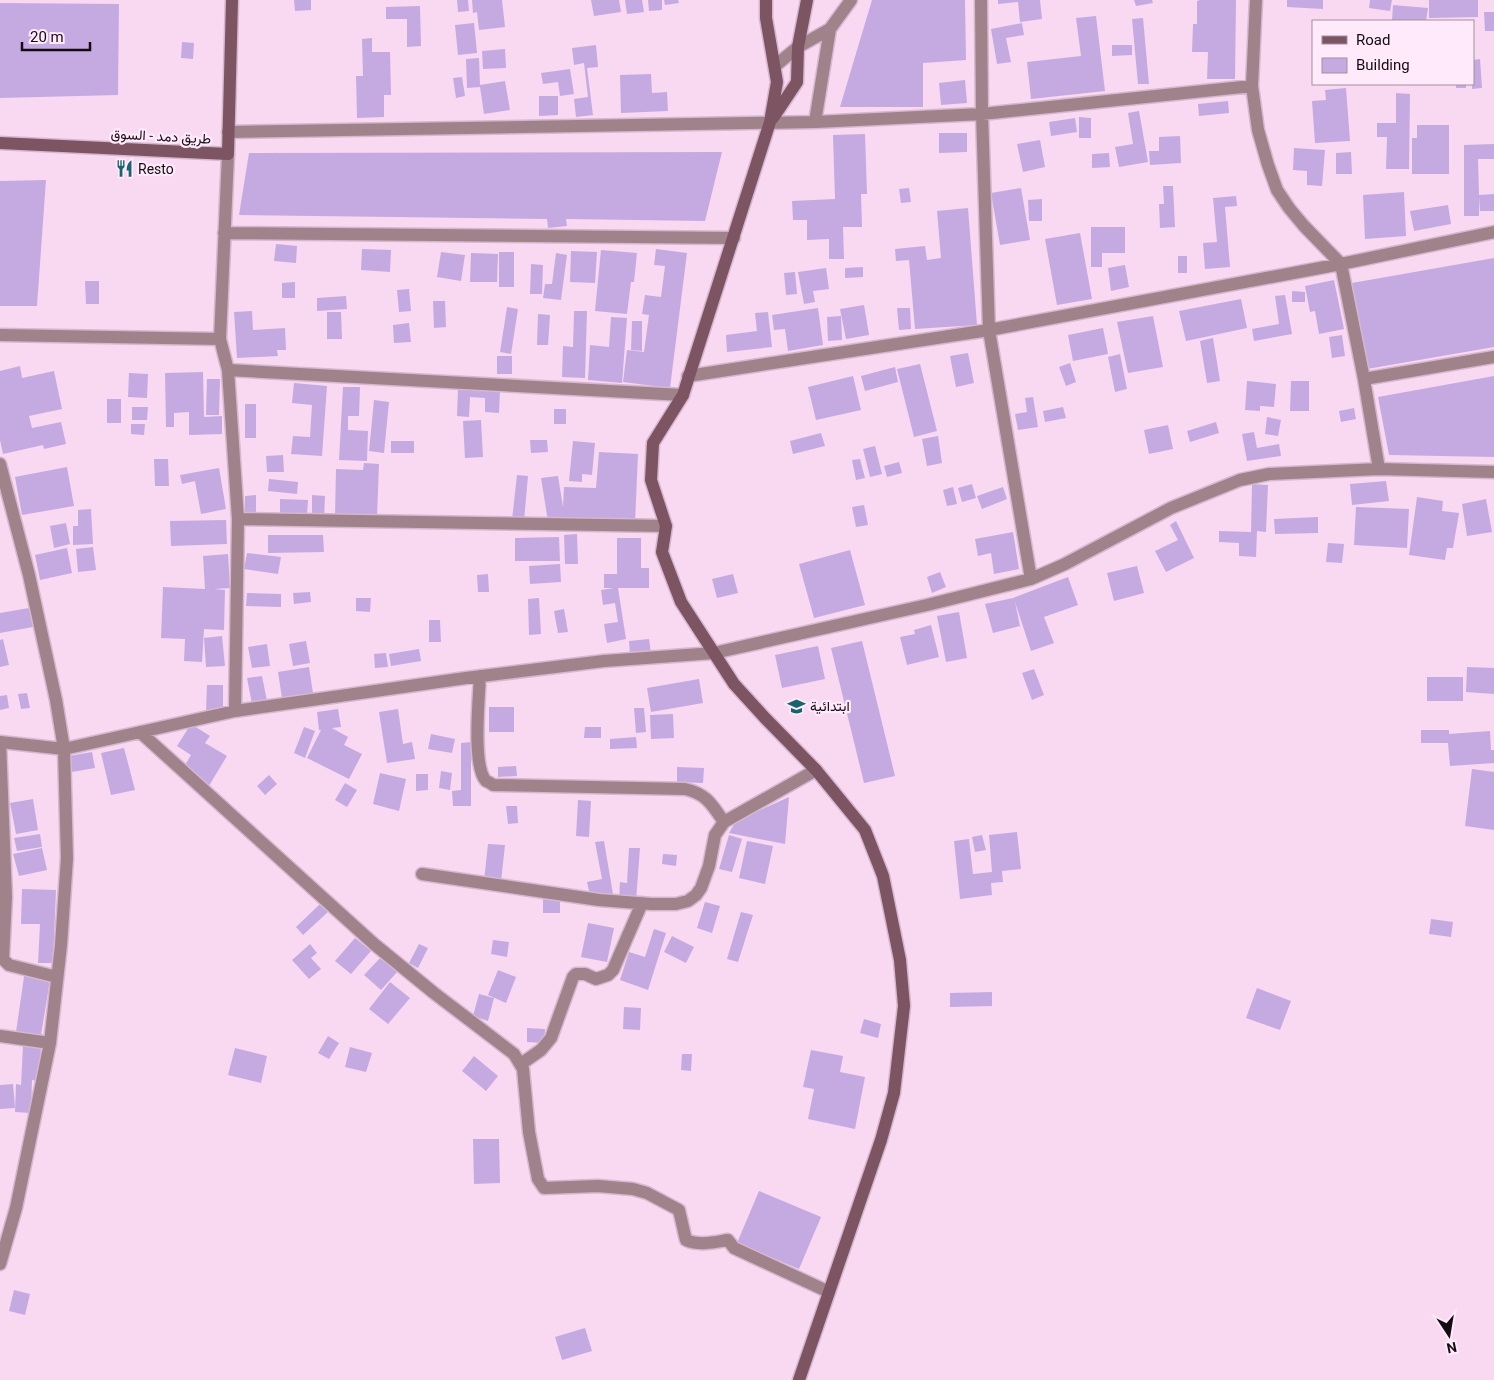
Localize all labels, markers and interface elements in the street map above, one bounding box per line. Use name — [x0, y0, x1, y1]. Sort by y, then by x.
scale bar — [22, 20, 90, 52]
legend — [1312, 20, 1474, 85]
text: 20 m — [30, 28, 64, 46]
text: Road — [1356, 31, 1390, 49]
text: Building — [1356, 56, 1410, 74]
street label: طريق دمد - السوق — [110, 125, 212, 148]
restaurant icon: Resto — [114, 159, 134, 179]
place label: Resto — [138, 161, 174, 177]
school or university icon: ابتدائية — [786, 696, 806, 716]
place label: ابتدائية — [810, 698, 850, 715]
north arrow — [1424, 1310, 1474, 1360]
text: N — [1445, 1339, 1458, 1357]

